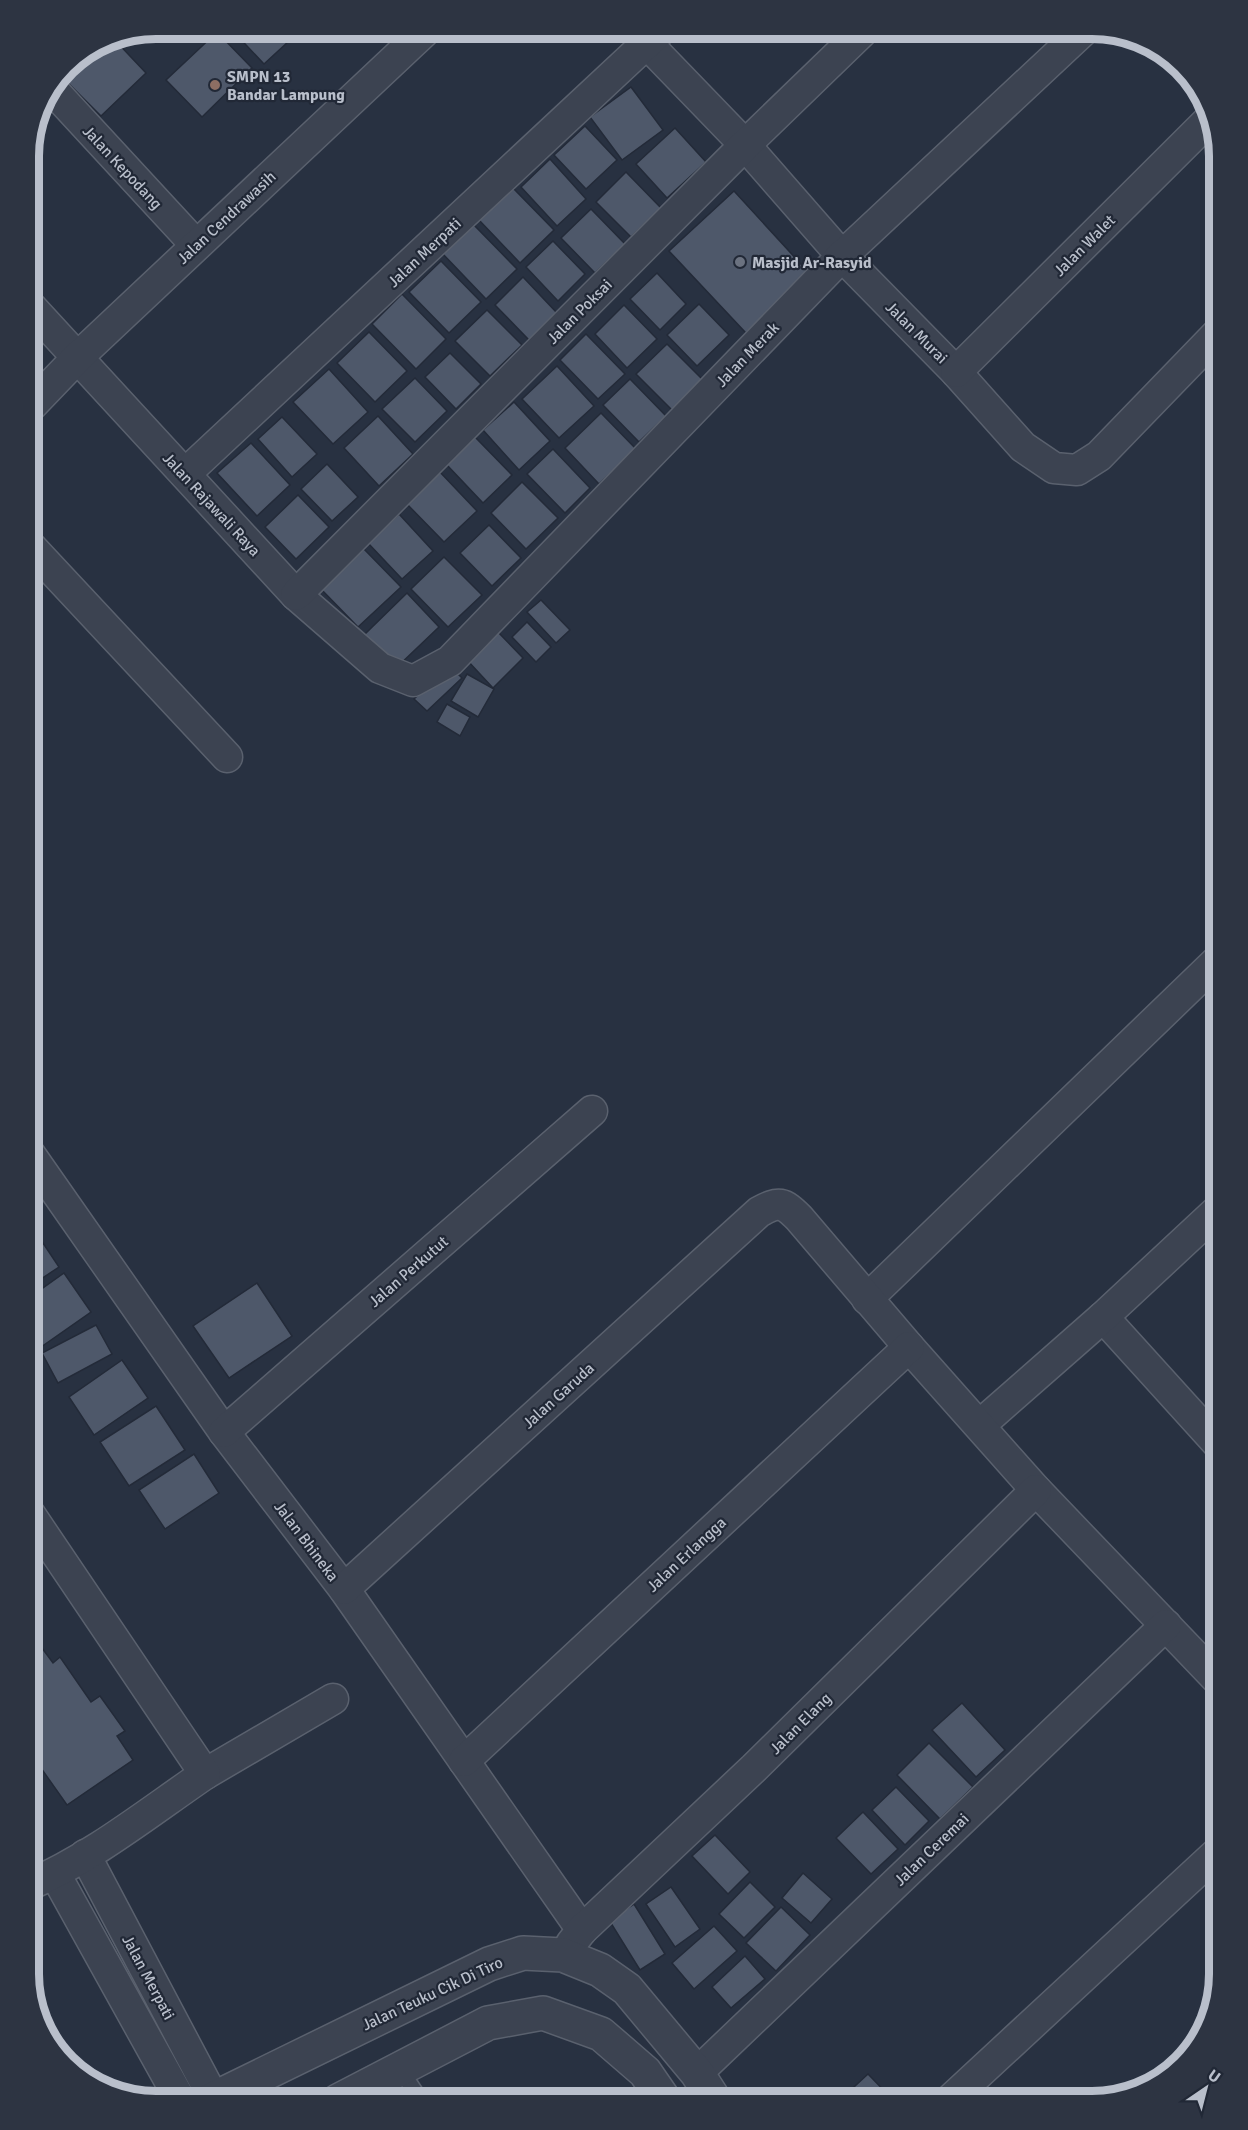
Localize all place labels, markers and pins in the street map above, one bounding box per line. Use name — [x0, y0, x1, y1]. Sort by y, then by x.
place label: SMPN 13 Bandar Lampung — [227, 67, 345, 105]
marker: SMPN 13 Bandar Lampung — [208, 78, 222, 92]
place label: Masjid Ar-Rasyid — [752, 253, 872, 273]
marker: Masjid Ar-Rasyid — [733, 255, 747, 269]

